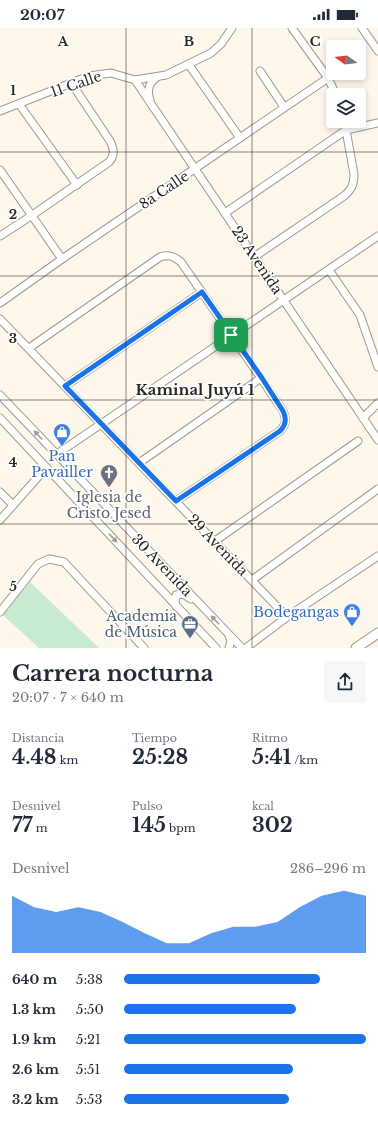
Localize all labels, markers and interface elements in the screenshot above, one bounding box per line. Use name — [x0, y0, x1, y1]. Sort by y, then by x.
text: 20:07 — [20, 5, 64, 24]
text: A — [57, 33, 69, 50]
text: B — [184, 33, 194, 50]
text: C — [310, 33, 321, 50]
north arrow — [326, 40, 366, 80]
map controls — [326, 40, 366, 128]
street label: 11 Calle — [48, 67, 104, 101]
text: 1 — [10, 82, 16, 99]
button: layers — [326, 88, 366, 128]
street label: 8a Calle — [136, 167, 192, 213]
text: 2 — [9, 206, 17, 223]
street label: 23 Avenida — [228, 222, 287, 298]
pin — [214, 318, 248, 352]
icon: arrive — [220, 324, 242, 346]
text: 3 — [9, 330, 17, 347]
district label: Kaminal Juyú 1 — [136, 380, 255, 399]
shop icon: Pan Pavailler — [52, 422, 72, 447]
one-way arrow — [33, 430, 43, 440]
place label: Pan Pavailler — [31, 447, 93, 481]
text: 4 — [9, 454, 18, 471]
church icon: Iglesia de Cristo Jesed — [99, 463, 119, 488]
place label: Iglesia de Cristo Jesed — [67, 488, 152, 522]
street label: 29 Avenida — [184, 510, 252, 580]
street label: 30 Avenida — [128, 530, 196, 600]
one-way arrow — [109, 533, 118, 543]
text: 5 — [9, 578, 17, 595]
shop icon: Bodegangas — [342, 602, 362, 627]
place label: Bodegangas — [253, 603, 339, 621]
place label: Academia de Música — [105, 607, 177, 641]
office icon: Academia de Música — [180, 614, 200, 639]
one-way arrow — [210, 615, 220, 625]
text: Carrera nocturna — [12, 660, 213, 687]
button: share — [324, 661, 366, 703]
text: 20:07 · 7 × 640 m — [12, 689, 124, 706]
text: Distancia — [12, 731, 64, 745]
text: Tiempo — [132, 731, 177, 745]
text: Ritmo — [252, 731, 288, 745]
text: 4.48 — [12, 745, 56, 769]
text: 25:28 — [132, 745, 188, 769]
text: 5:41 — [252, 745, 292, 769]
text: km — [56, 753, 78, 767]
text: /km — [292, 753, 318, 767]
text: Desnivel — [12, 799, 61, 813]
text: Pulso — [132, 799, 163, 813]
text: kcal — [252, 799, 274, 813]
text: 77 — [12, 813, 33, 837]
text: 145 — [132, 813, 166, 837]
text: 302 — [252, 813, 293, 837]
text: m — [33, 821, 48, 835]
text: bpm — [166, 821, 196, 835]
text: Desnivel — [12, 860, 70, 877]
text: 286–296 m — [290, 860, 366, 877]
text: 640 m — [12, 971, 57, 988]
text: 5:38 — [76, 971, 103, 988]
text: 1.3 km — [12, 1001, 56, 1018]
text: 5:50 — [76, 1001, 104, 1018]
text: 1.9 km — [12, 1031, 56, 1048]
text: 5:21 — [76, 1031, 101, 1048]
text: 2.6 km — [12, 1061, 59, 1078]
text: 5:51 — [76, 1061, 100, 1078]
text: 3.2 km — [12, 1091, 59, 1108]
text: 5:53 — [76, 1091, 102, 1108]

